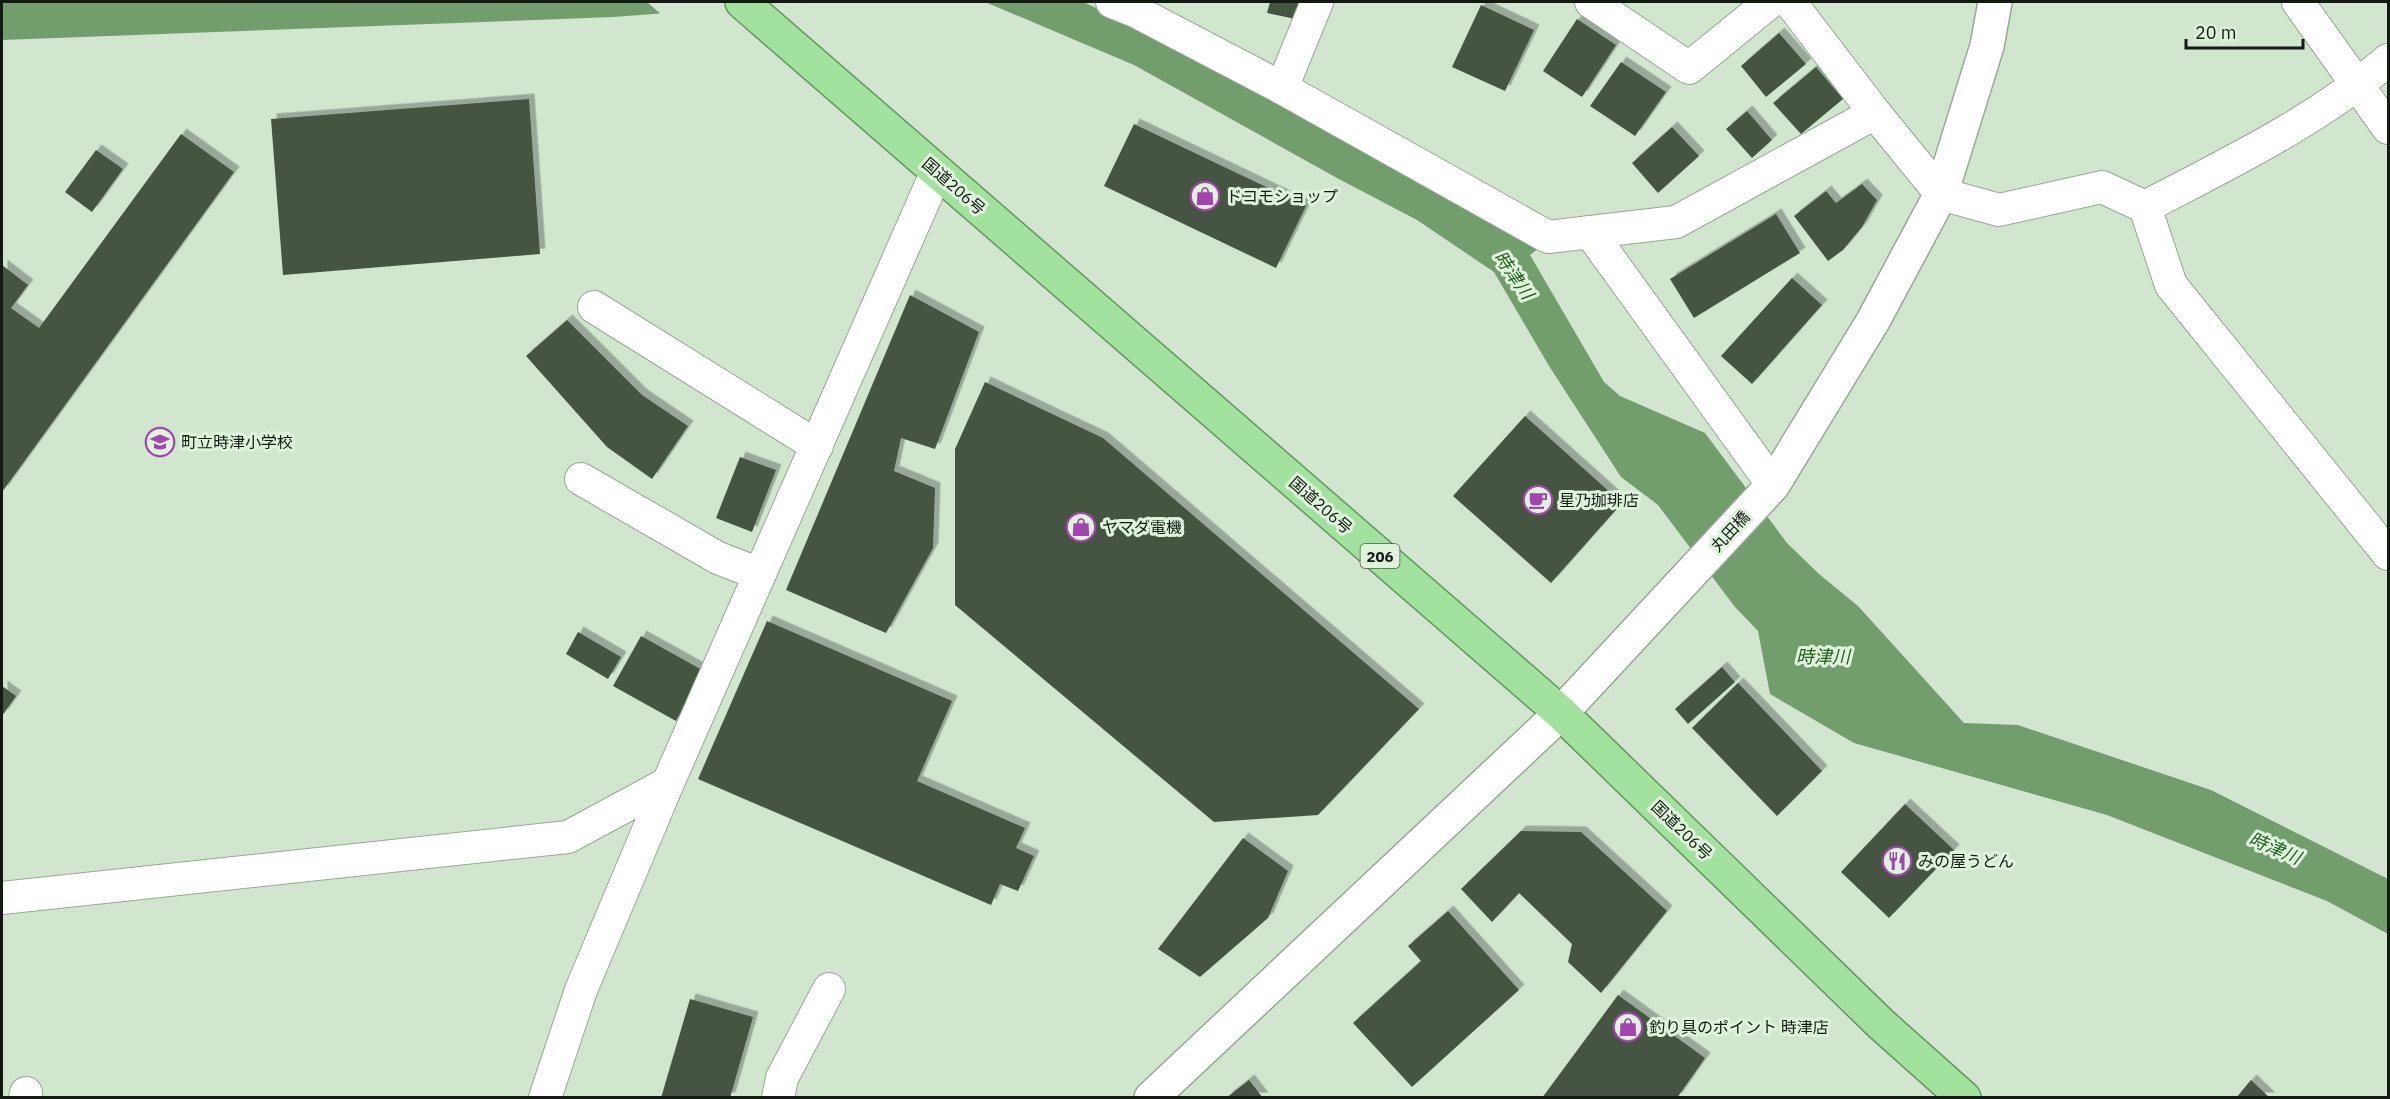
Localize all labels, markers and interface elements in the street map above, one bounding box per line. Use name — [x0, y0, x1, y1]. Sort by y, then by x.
scale bar — [2186, 12, 2303, 50]
text: 20 m — [2195, 21, 2237, 44]
street label: 国道206号 — [918, 153, 990, 219]
shop icon: ドコモショップ — [1189, 180, 1221, 212]
place label: ドコモショップ — [1226, 186, 1338, 206]
water label: 時津川 — [1489, 246, 1540, 305]
school or university icon: 町立時津小学校 — [144, 426, 176, 458]
place label: 町立時津小学校 — [181, 432, 293, 452]
street label: 国道206号 — [1285, 472, 1357, 538]
cafe icon: 星乃珈琲店 — [1522, 484, 1554, 516]
place label: 星乃珈琲店 — [1559, 490, 1639, 510]
street label: 丸田橋 — [1706, 507, 1754, 555]
shop icon: ヤマダ電機 — [1065, 511, 1097, 543]
place label: ヤマダ電機 — [1102, 517, 1182, 537]
road number: 206 — [1360, 544, 1400, 568]
water label: 時津川 — [1796, 645, 1852, 668]
street label: 国道206号 — [1647, 796, 1717, 864]
water label: 時津川 — [2246, 827, 2306, 870]
restaurant icon: みの屋うどん — [1881, 845, 1913, 877]
place label: みの屋うどん — [1918, 851, 2014, 871]
shop icon: 釣り具のポイント 時津店 — [1612, 1011, 1644, 1043]
place label: 釣り具のポイント 時津店 — [1649, 1017, 1829, 1037]

